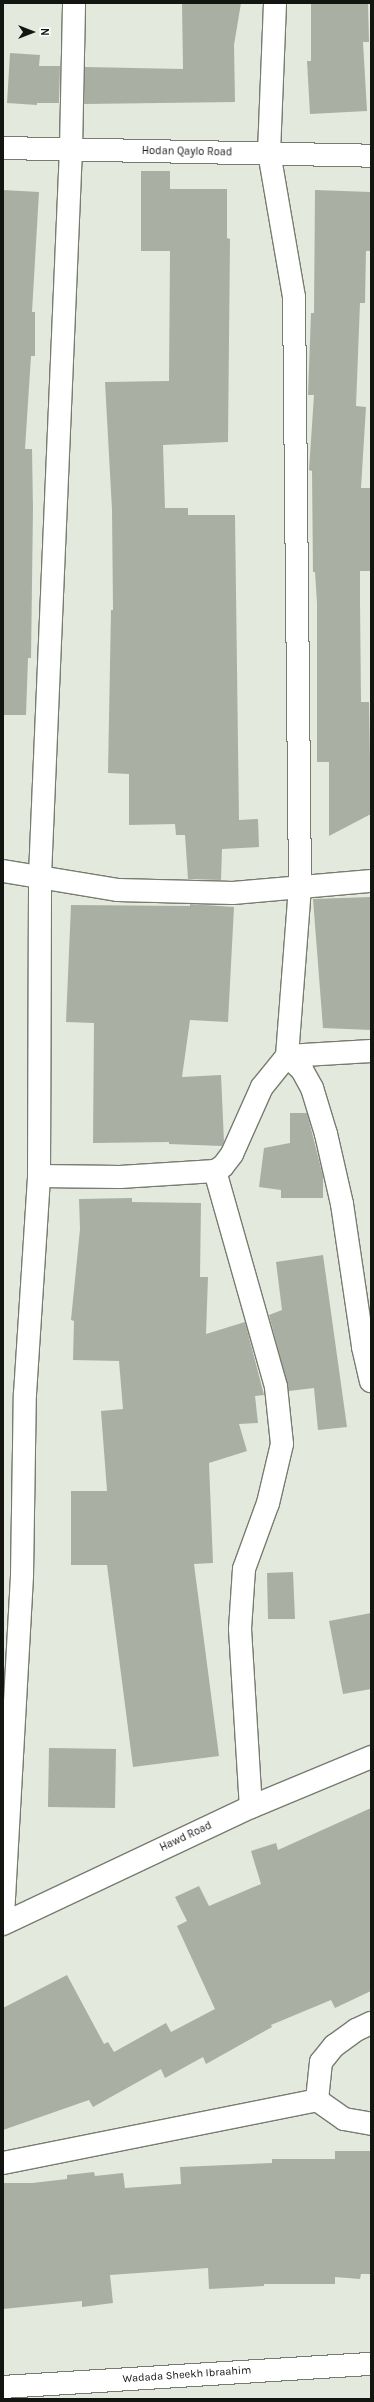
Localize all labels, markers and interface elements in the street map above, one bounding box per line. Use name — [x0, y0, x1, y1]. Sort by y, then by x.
north arrow — [12, 12, 52, 52]
text: N — [38, 28, 51, 36]
street label: Hodan Qaylo Road — [142, 145, 232, 159]
street label: Hawd Road — [158, 1819, 214, 1855]
street label: Wadada Sheekh Ibraahim — [122, 2364, 252, 2386]

